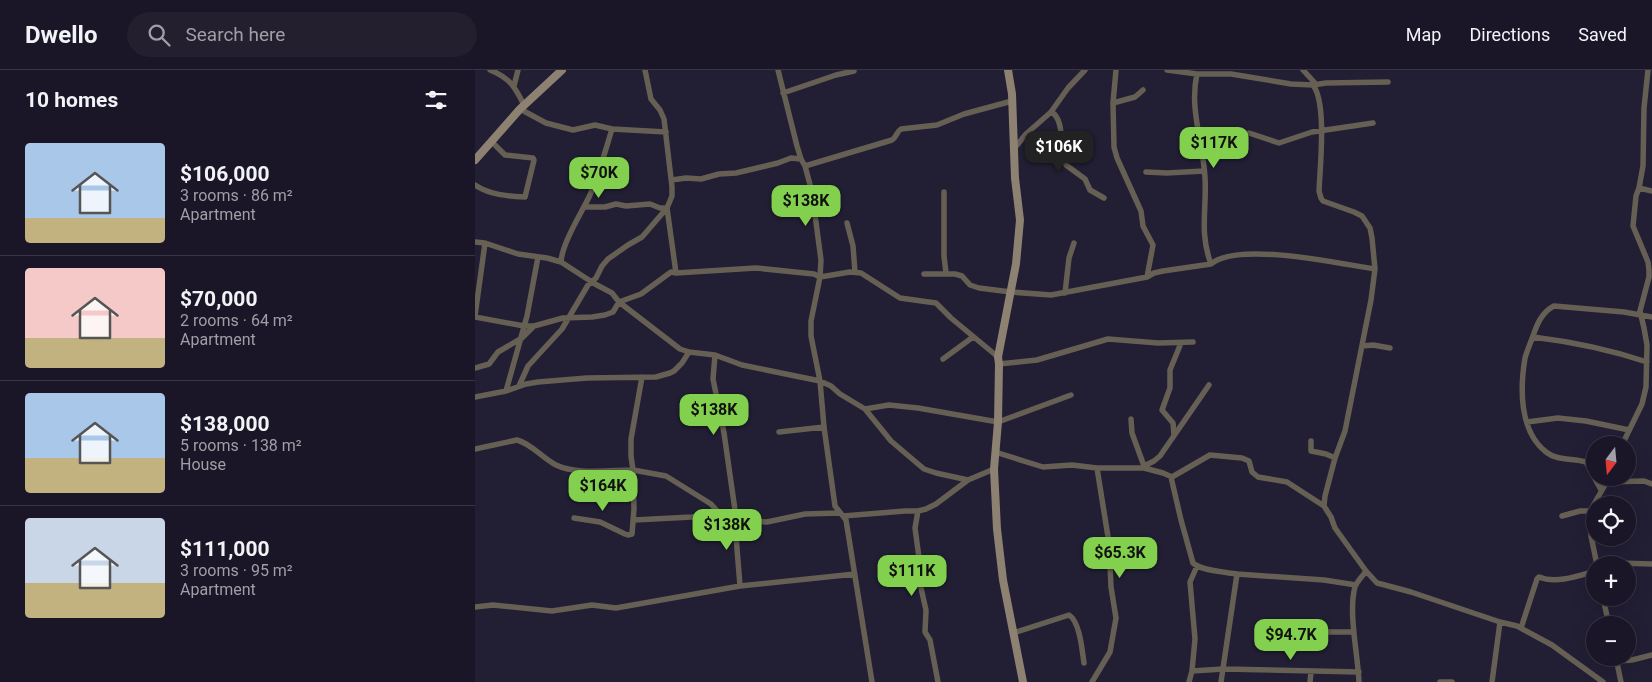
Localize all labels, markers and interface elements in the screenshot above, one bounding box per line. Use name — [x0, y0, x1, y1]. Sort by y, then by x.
search box — [127, 12, 477, 57]
text: Dwello — [25, 21, 97, 49]
icon: search — [145, 21, 173, 49]
text: Search here — [185, 23, 285, 46]
text: Map — [1406, 24, 1441, 45]
text: Directions — [1469, 24, 1550, 45]
text: Saved — [1578, 24, 1627, 45]
icon: filters — [422, 86, 450, 114]
text: 10 homes — [25, 88, 118, 112]
pin: $117K — [1179, 126, 1249, 169]
pin: $106K — [1024, 131, 1094, 173]
text: $117K — [1191, 133, 1237, 152]
text: $106K — [1036, 137, 1082, 156]
pin: $70K — [569, 156, 629, 199]
text: $106,000 — [180, 162, 270, 186]
icon: home — [65, 163, 125, 223]
text: $70K — [580, 163, 618, 182]
pin: $138K — [771, 184, 841, 227]
text: 3 rooms · 86 m² — [180, 186, 293, 205]
text: $138K — [783, 191, 829, 210]
text: Apartment — [180, 205, 256, 224]
text: $70,000 — [180, 287, 257, 311]
icon: home — [65, 288, 125, 348]
text: 2 rooms · 64 m² — [180, 311, 293, 330]
text: Apartment — [180, 330, 256, 349]
pin: $138K — [679, 394, 749, 436]
text: $138K — [691, 400, 737, 419]
text: $138,000 — [180, 412, 270, 436]
icon: home — [65, 413, 125, 473]
text: 5 rooms · 138 m² — [180, 436, 302, 455]
north arrow — [1586, 436, 1636, 486]
map controls — [1586, 436, 1636, 666]
text: House — [180, 455, 226, 474]
pin: $164K — [568, 470, 638, 512]
text: $164K — [580, 476, 626, 495]
button: locate — [1586, 496, 1636, 546]
pin: $138K — [692, 508, 762, 551]
text: $138K — [704, 515, 750, 534]
pin: $65.3K — [1079, 536, 1161, 579]
text: $111,000 — [180, 537, 270, 561]
icon: home — [65, 538, 125, 598]
text: $65.3K — [1094, 543, 1146, 562]
pin: $111K — [877, 554, 947, 597]
button: + — [1586, 556, 1636, 606]
text: 3 rooms · 95 m² — [180, 561, 293, 580]
text: $111K — [889, 561, 935, 580]
text: Apartment — [180, 580, 256, 599]
button: − — [1586, 616, 1636, 666]
pin: $94.7K — [1250, 618, 1332, 661]
text: $94.7K — [1265, 625, 1317, 644]

